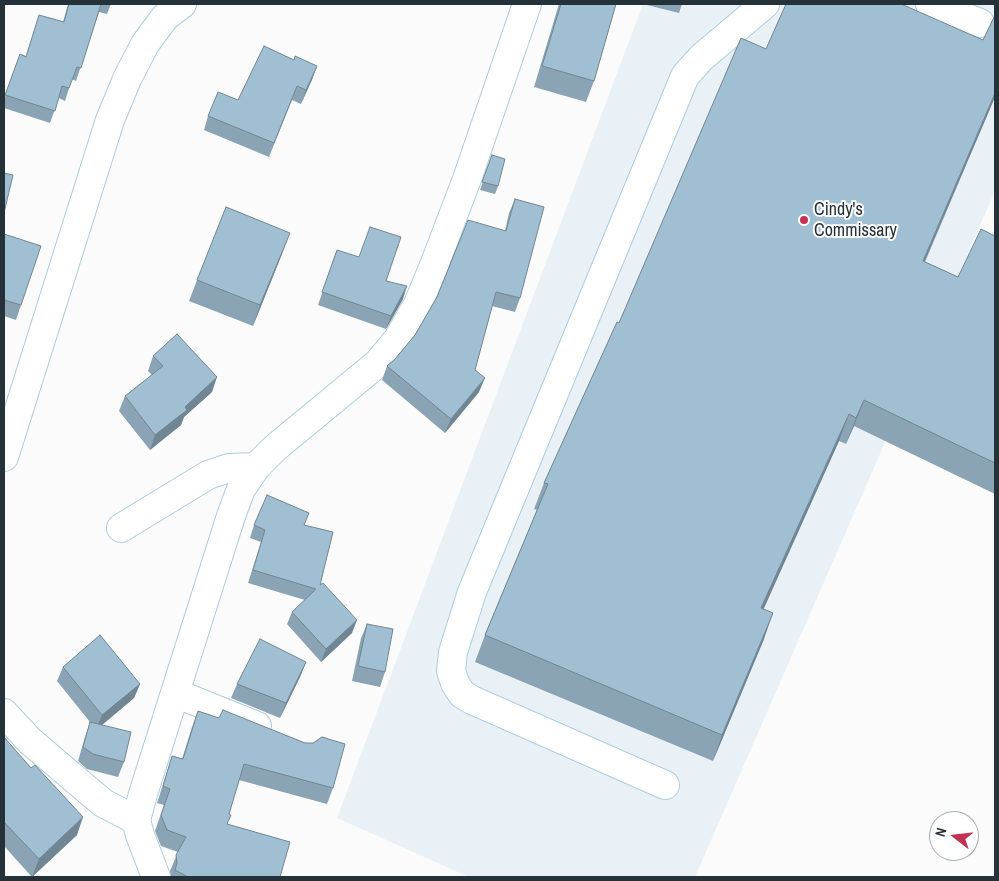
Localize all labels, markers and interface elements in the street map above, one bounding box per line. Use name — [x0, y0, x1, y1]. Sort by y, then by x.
place label: Cindy's Commissary — [814, 199, 897, 242]
marker: Cindy's Commissary — [798, 214, 810, 226]
north arrow — [929, 811, 979, 861]
text: N — [931, 826, 950, 839]

